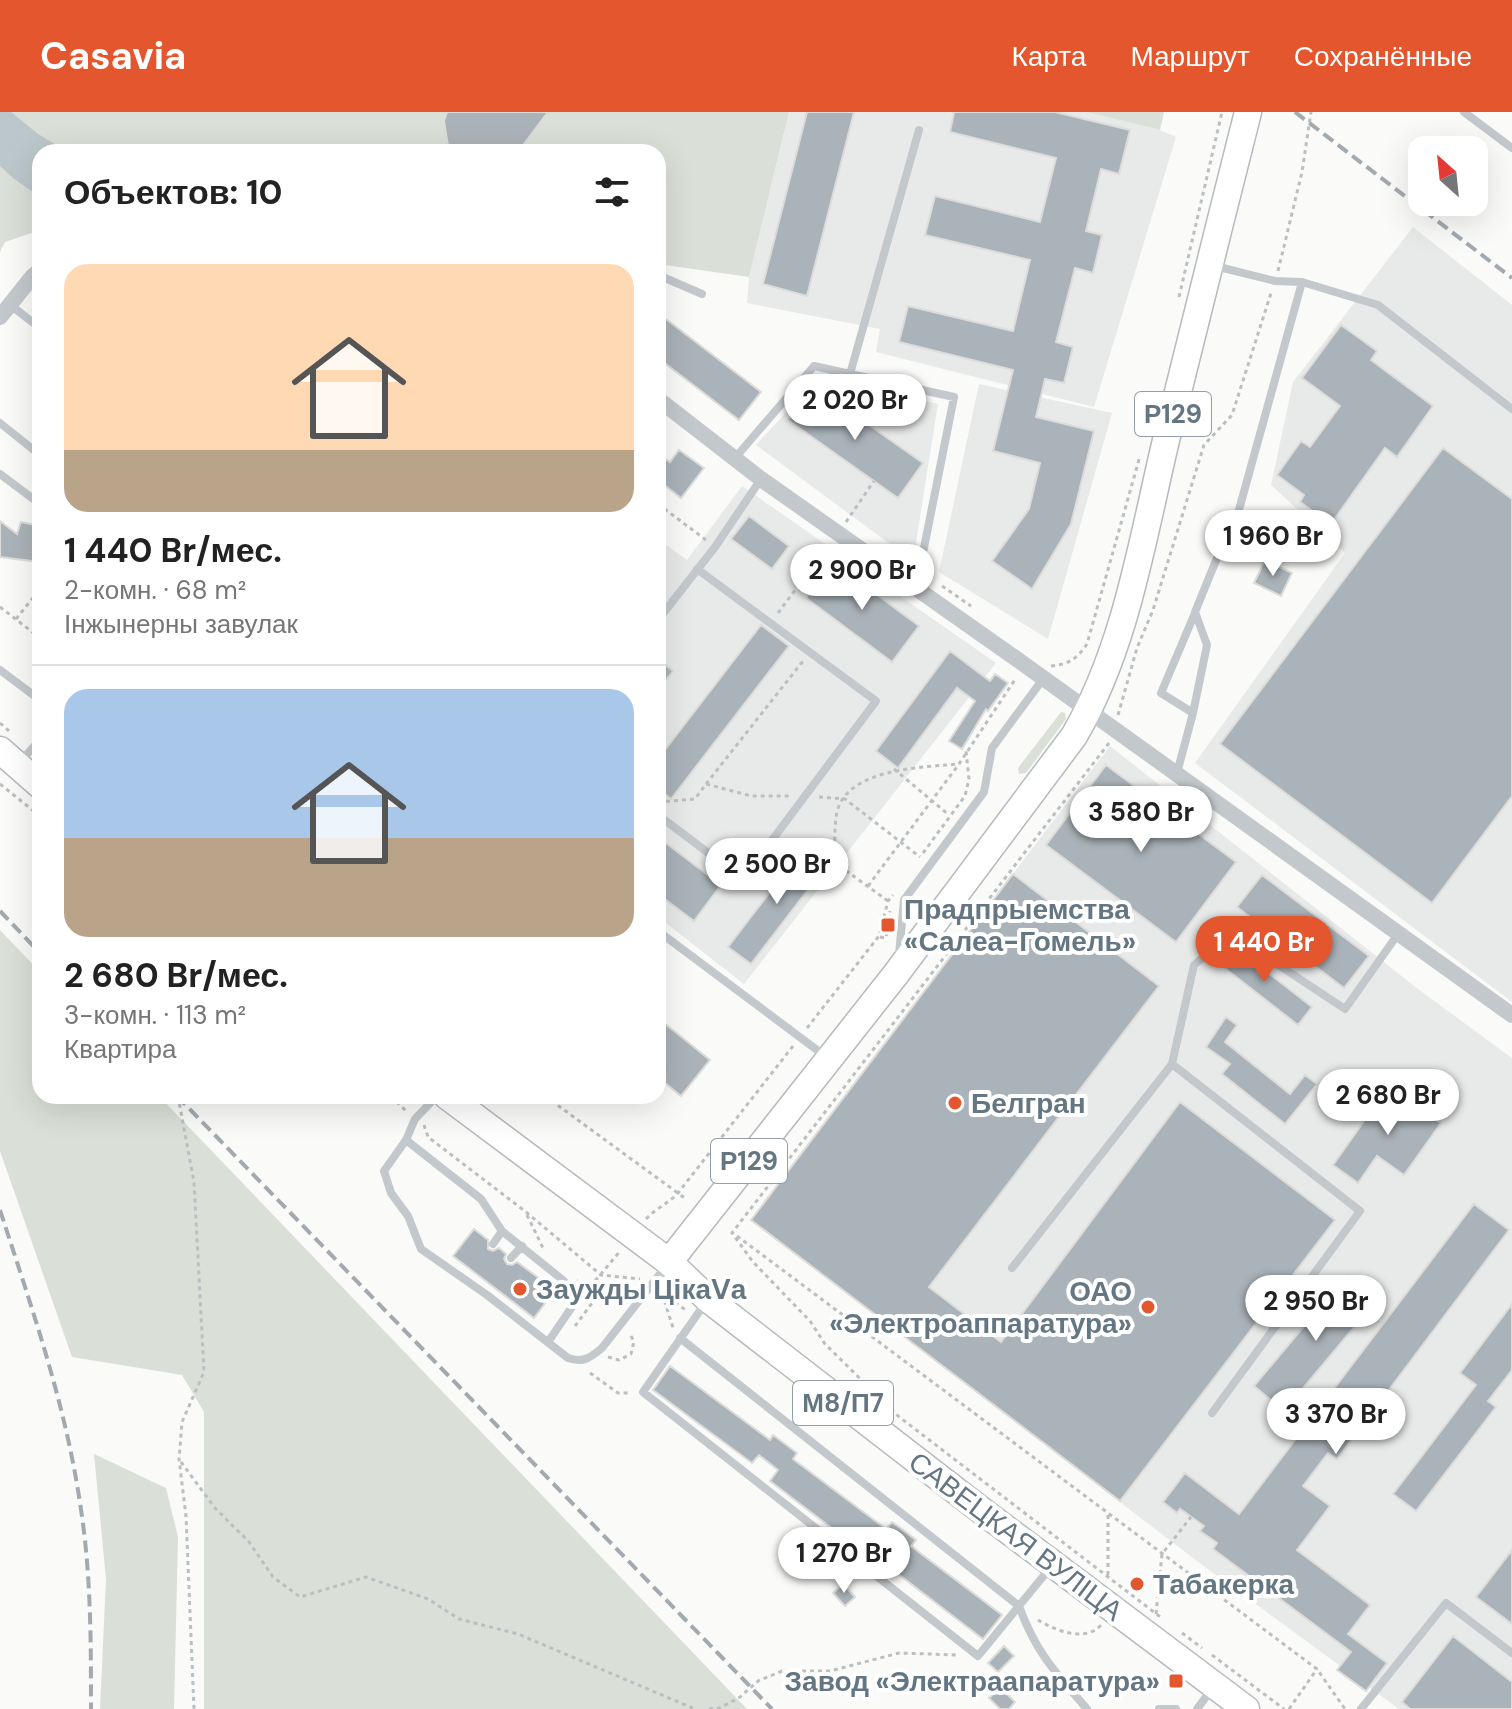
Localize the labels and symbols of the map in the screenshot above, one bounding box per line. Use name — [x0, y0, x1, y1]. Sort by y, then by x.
north arrow — [1408, 136, 1488, 216]
pin: 2 020 Br — [772, 374, 938, 442]
road number: Р129 — [1135, 392, 1211, 436]
pin: 1 960 Br — [1190, 510, 1356, 578]
pin: 2 900 Br — [779, 544, 945, 612]
pin: 3 580 Br — [1058, 786, 1224, 854]
pin: 2 500 Br — [694, 838, 860, 906]
place label: Прадпрыемства «Салеа-Гомель» — [904, 891, 1136, 960]
marker: Прадпрыемства «Салеа-Гомель» — [879, 916, 897, 934]
pin: 1 440 Br — [1181, 916, 1347, 984]
pin: 2 680 Br — [1305, 1069, 1471, 1137]
place label: Белгран — [971, 1085, 1086, 1122]
marker: Белгран — [946, 1094, 964, 1112]
road number: Р129 — [711, 1139, 787, 1183]
place label: Заужды ЦікаVа — [536, 1271, 747, 1308]
place label: ОАО «Электроаппаратура» — [829, 1273, 1132, 1342]
pin: 2 950 Br — [1233, 1275, 1399, 1343]
marker: Заужды ЦікаVа — [511, 1280, 529, 1298]
marker: ОАО «Электроаппаратура» — [1139, 1298, 1157, 1316]
road number: М8/П7 — [793, 1381, 893, 1425]
pin: 3 370 Br — [1253, 1388, 1419, 1456]
street label: САВЕЦКАЯ ВУЛІЦА — [901, 1444, 1131, 1629]
pin: 1 270 Br — [761, 1527, 927, 1595]
place label: Табакерка — [1153, 1566, 1295, 1603]
marker: Табакерка — [1128, 1575, 1146, 1593]
place label: Завод «Электраапаратура» — [785, 1663, 1160, 1700]
marker: Завод «Электраапаратура» — [1167, 1672, 1185, 1690]

